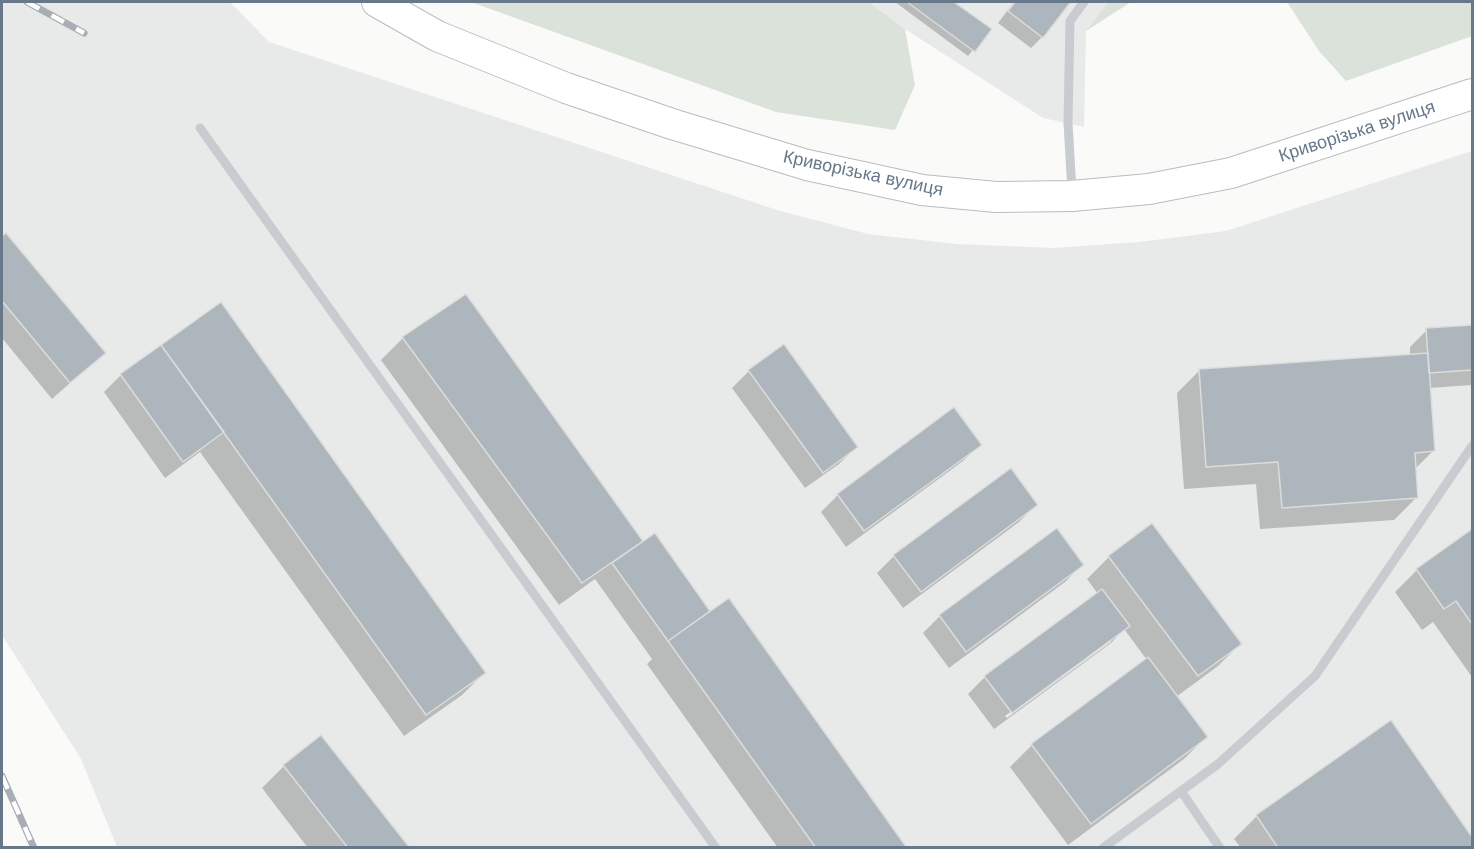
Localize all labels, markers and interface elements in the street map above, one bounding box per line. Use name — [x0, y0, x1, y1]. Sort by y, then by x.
street label: Криворізька вулиця — [1276, 97, 1438, 167]
street label: Криворізька вулиця — [781, 146, 945, 202]

